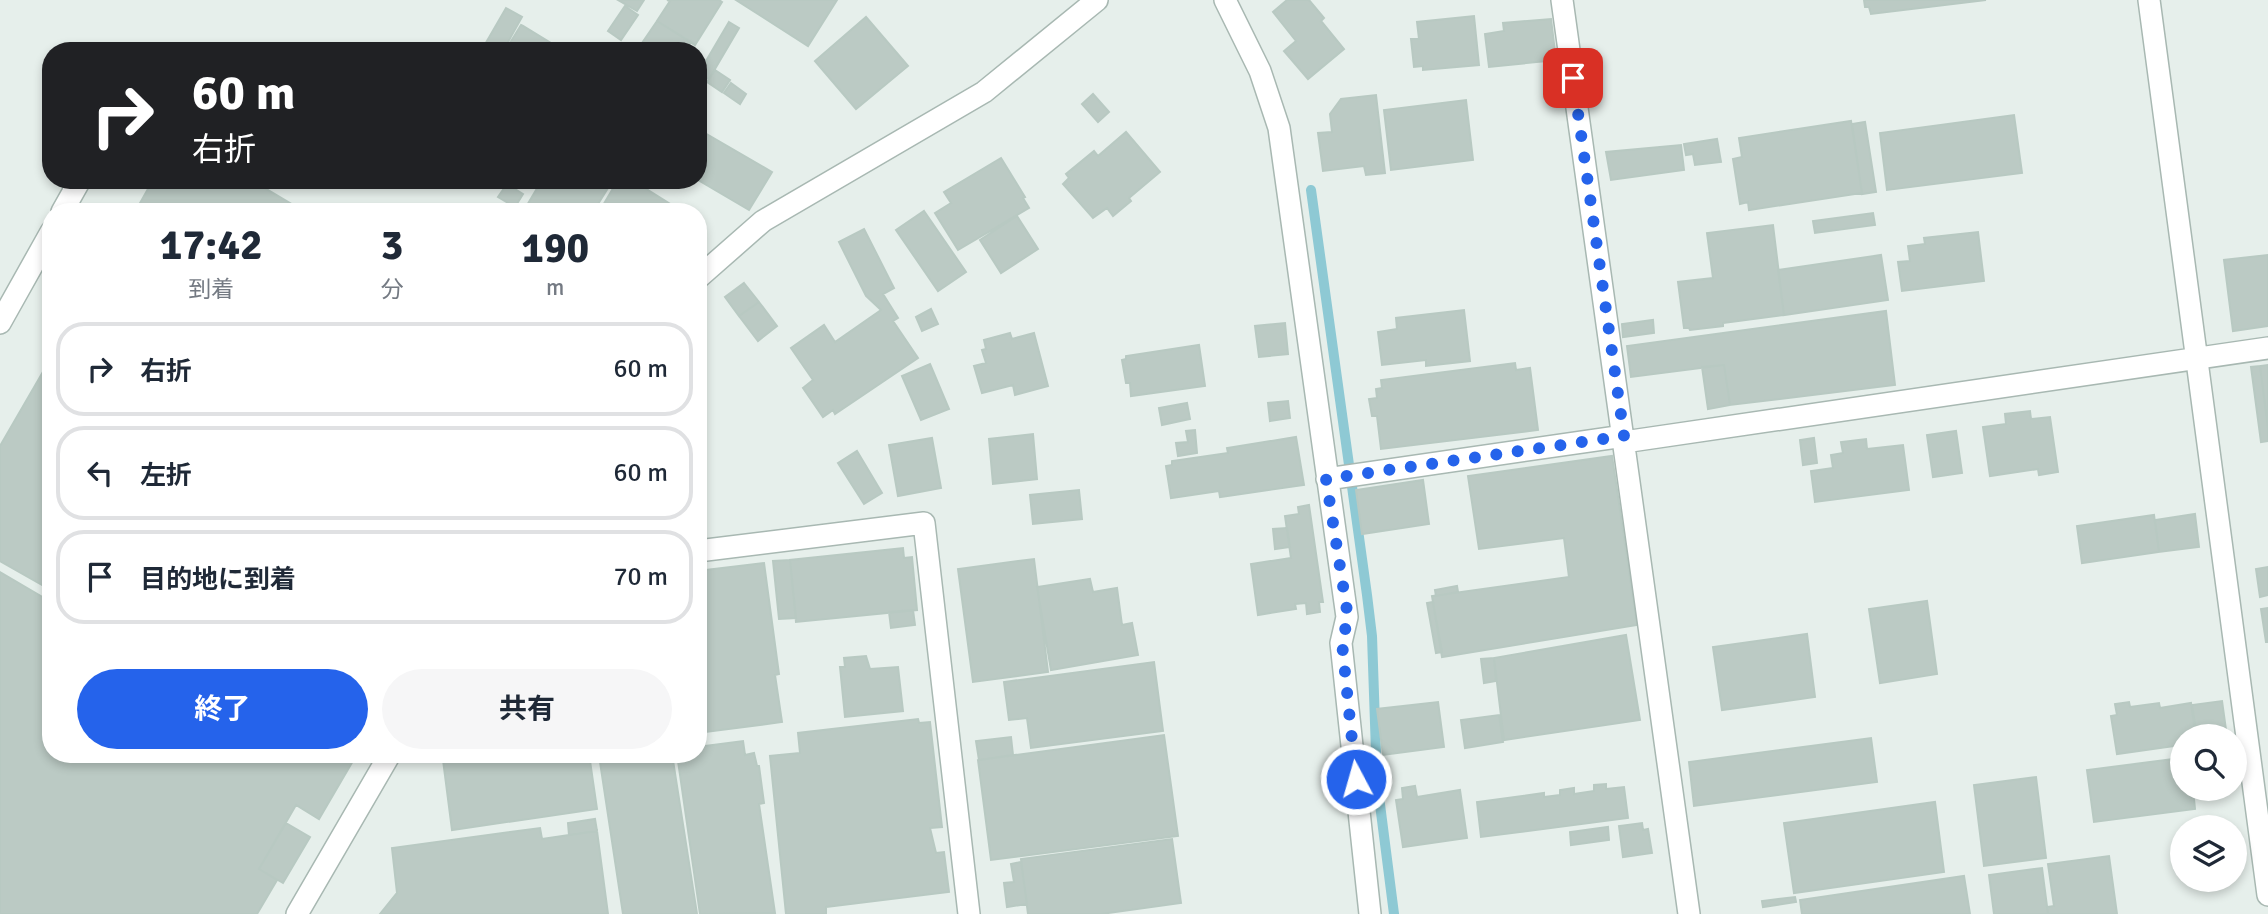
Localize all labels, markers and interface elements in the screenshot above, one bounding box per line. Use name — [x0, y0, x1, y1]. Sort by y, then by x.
pin — [1543, 48, 1603, 108]
icon: arrive — [1554, 59, 1592, 97]
text: 60 m — [192, 63, 295, 123]
icon: right — [77, 70, 168, 161]
text: 右折 — [192, 130, 256, 169]
text: 17:42 — [160, 220, 263, 271]
text: 3 — [381, 220, 403, 271]
text: 190 — [521, 223, 589, 274]
text: m — [546, 273, 564, 302]
text: 到着 — [188, 275, 234, 304]
text: 分 — [381, 275, 404, 304]
icon: right — [81, 350, 119, 388]
text: 60 m — [613, 353, 668, 385]
text: 右折 — [140, 356, 192, 388]
icon: left — [81, 454, 119, 492]
text: 60 m — [613, 457, 668, 489]
text: 左折 — [140, 460, 192, 492]
icon: arrive — [81, 558, 119, 596]
text: 70 m — [613, 561, 668, 593]
text: 目的地に到着 — [140, 564, 296, 596]
button: 終了 — [77, 669, 368, 749]
button: 共有 — [382, 669, 672, 749]
map controls — [2170, 724, 2247, 892]
button: search — [2170, 724, 2247, 801]
position arrow — [1319, 742, 1393, 816]
button: layers — [2170, 815, 2247, 892]

